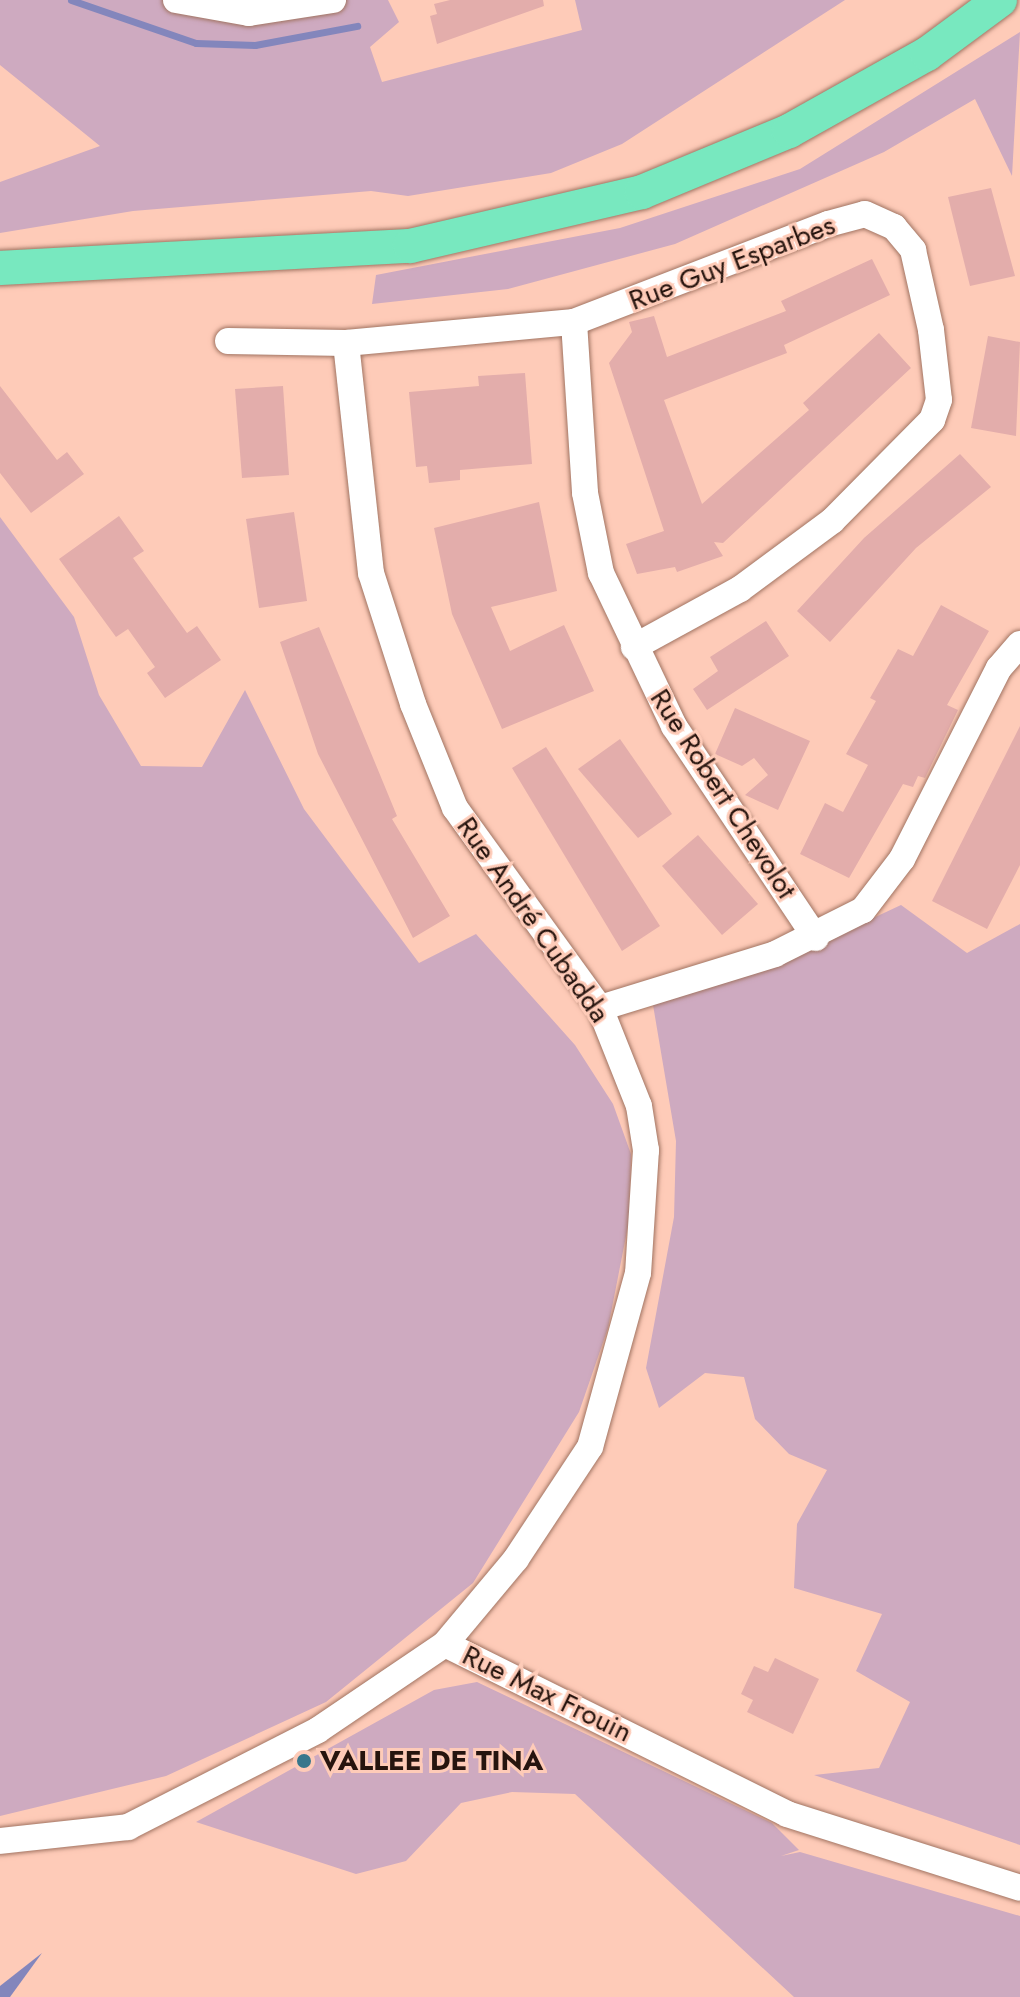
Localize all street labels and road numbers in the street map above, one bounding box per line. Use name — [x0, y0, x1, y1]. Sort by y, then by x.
street label: Rue Guy Esparbes — [624, 208, 840, 318]
street label: Rue Robert Chevolot — [643, 683, 803, 905]
street label: Rue André Cubadda — [450, 811, 616, 1029]
street label: Rue Max Frouin — [457, 1639, 637, 1749]

